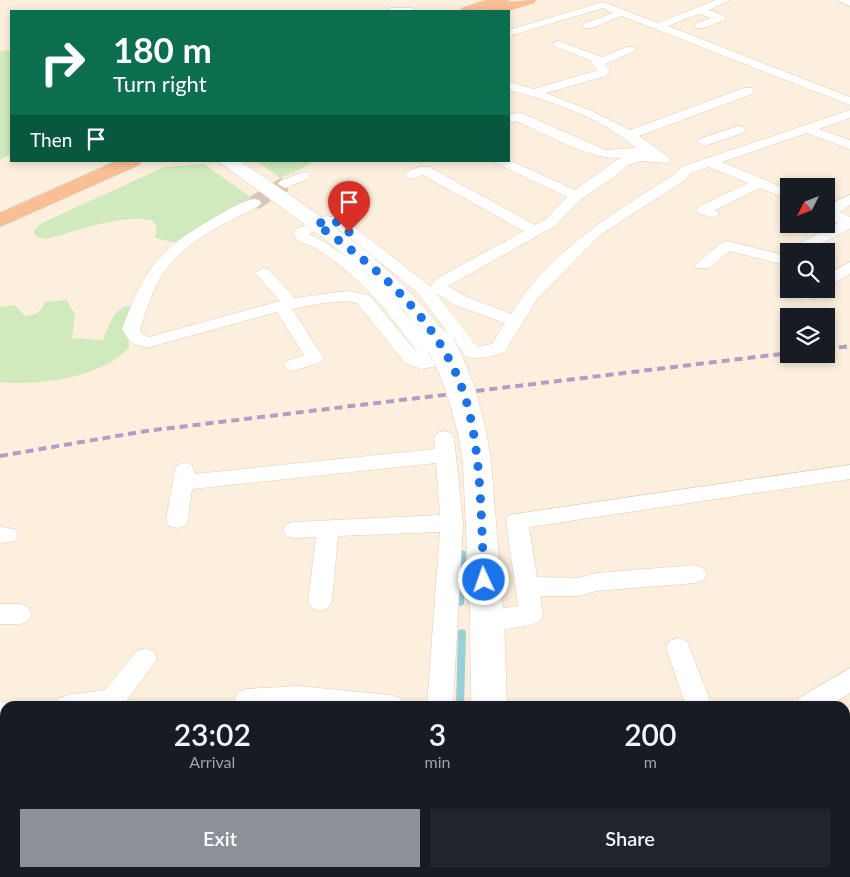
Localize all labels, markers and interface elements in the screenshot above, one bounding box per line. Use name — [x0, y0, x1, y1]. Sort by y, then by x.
text: 180 m — [113, 28, 212, 70]
icon: right — [30, 30, 95, 95]
text: Turn right — [113, 70, 207, 97]
icon: arrive — [82, 125, 110, 153]
text: Then — [30, 128, 72, 151]
north arrow — [780, 178, 835, 232]
map controls — [780, 178, 835, 363]
pin — [328, 181, 370, 232]
icon: arrive — [335, 188, 363, 216]
button: search — [780, 243, 835, 298]
button: layers — [780, 308, 835, 363]
position arrow — [457, 553, 509, 605]
text: 23:02 — [174, 716, 251, 752]
text: 3 — [429, 716, 446, 752]
text: 200 — [624, 716, 676, 752]
text: Arrival — [189, 752, 235, 771]
text: min — [425, 752, 450, 771]
text: m — [644, 752, 657, 771]
button: Exit — [20, 809, 420, 867]
button: Share — [430, 809, 830, 867]

